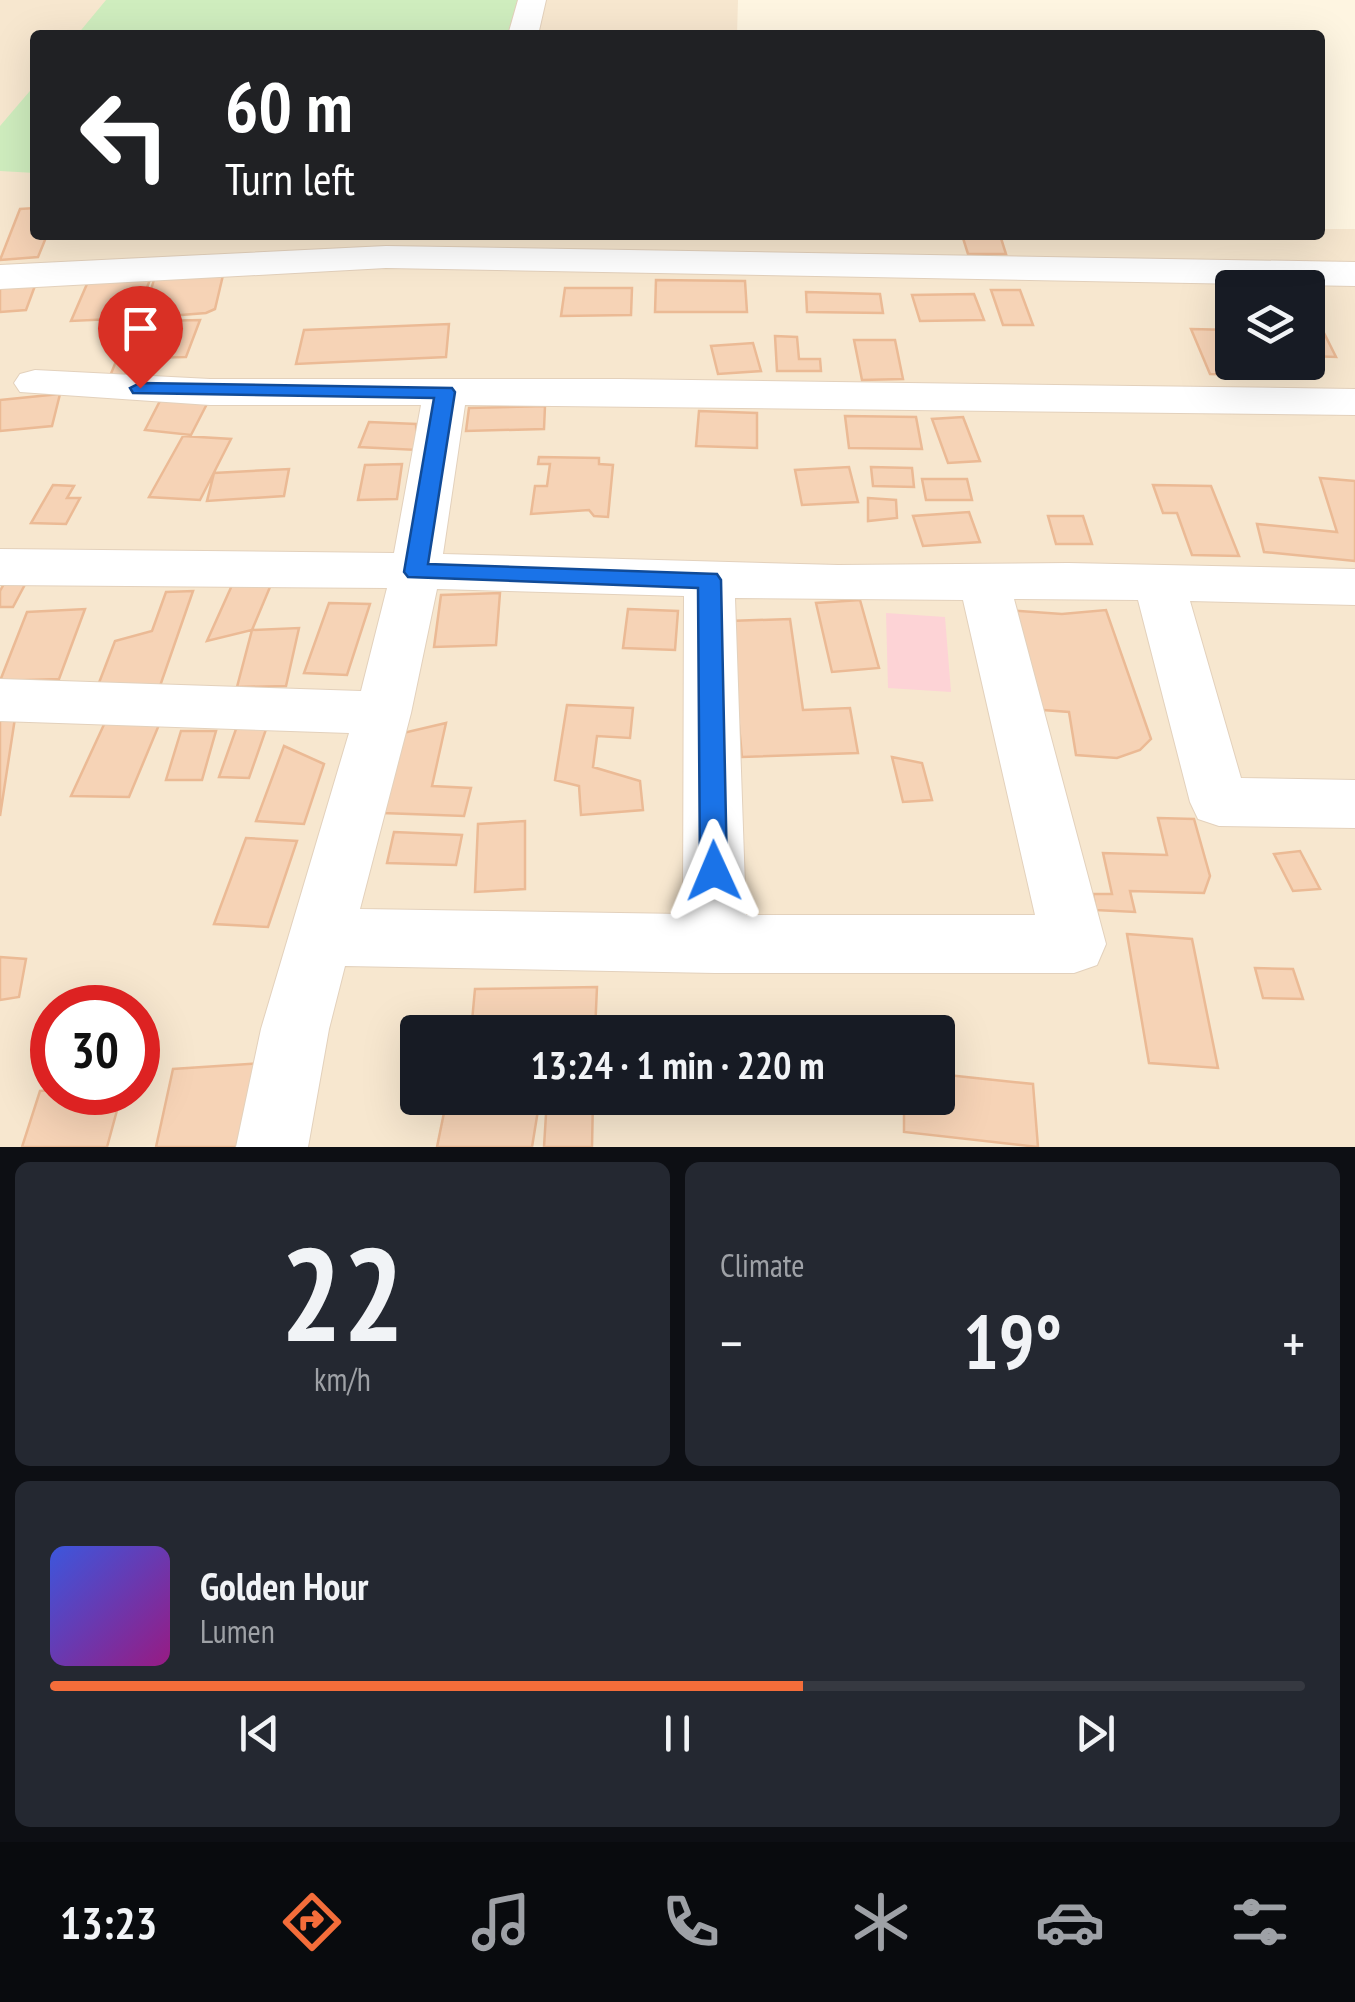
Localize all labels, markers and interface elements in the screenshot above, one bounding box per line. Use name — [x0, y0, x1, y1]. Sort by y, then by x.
text: 60 m — [225, 61, 353, 151]
icon: left — [60, 70, 190, 200]
text: Turn left — [225, 149, 355, 207]
map controls — [1215, 270, 1325, 380]
button: layers — [1215, 270, 1325, 380]
pin — [98, 286, 183, 389]
icon: arrive — [113, 301, 168, 356]
position arrow — [662, 819, 766, 923]
speed limit sign: 30 — [30, 985, 160, 1115]
text: 13:24 · 1 min · 220 m — [531, 1040, 824, 1089]
text: 22 — [280, 1209, 405, 1377]
text: Climate — [720, 1244, 804, 1286]
text: 19° — [963, 1293, 1062, 1390]
text: − — [720, 1307, 743, 1378]
text: + — [1282, 1307, 1305, 1378]
text: km/h — [314, 1358, 371, 1400]
text: Golden Hour — [200, 1561, 369, 1610]
text: Lumen — [200, 1610, 275, 1652]
icon: previous — [232, 1706, 287, 1761]
icon: pause — [650, 1706, 705, 1761]
icon: next — [1068, 1706, 1123, 1761]
icon: directions — [277, 1887, 347, 1957]
icon: music — [466, 1887, 536, 1957]
icon: phone — [656, 1887, 726, 1957]
icon: climate — [846, 1887, 916, 1957]
icon: car — [1035, 1887, 1105, 1957]
icon: filters — [1225, 1887, 1295, 1957]
text: 13:23 — [60, 1893, 157, 1951]

